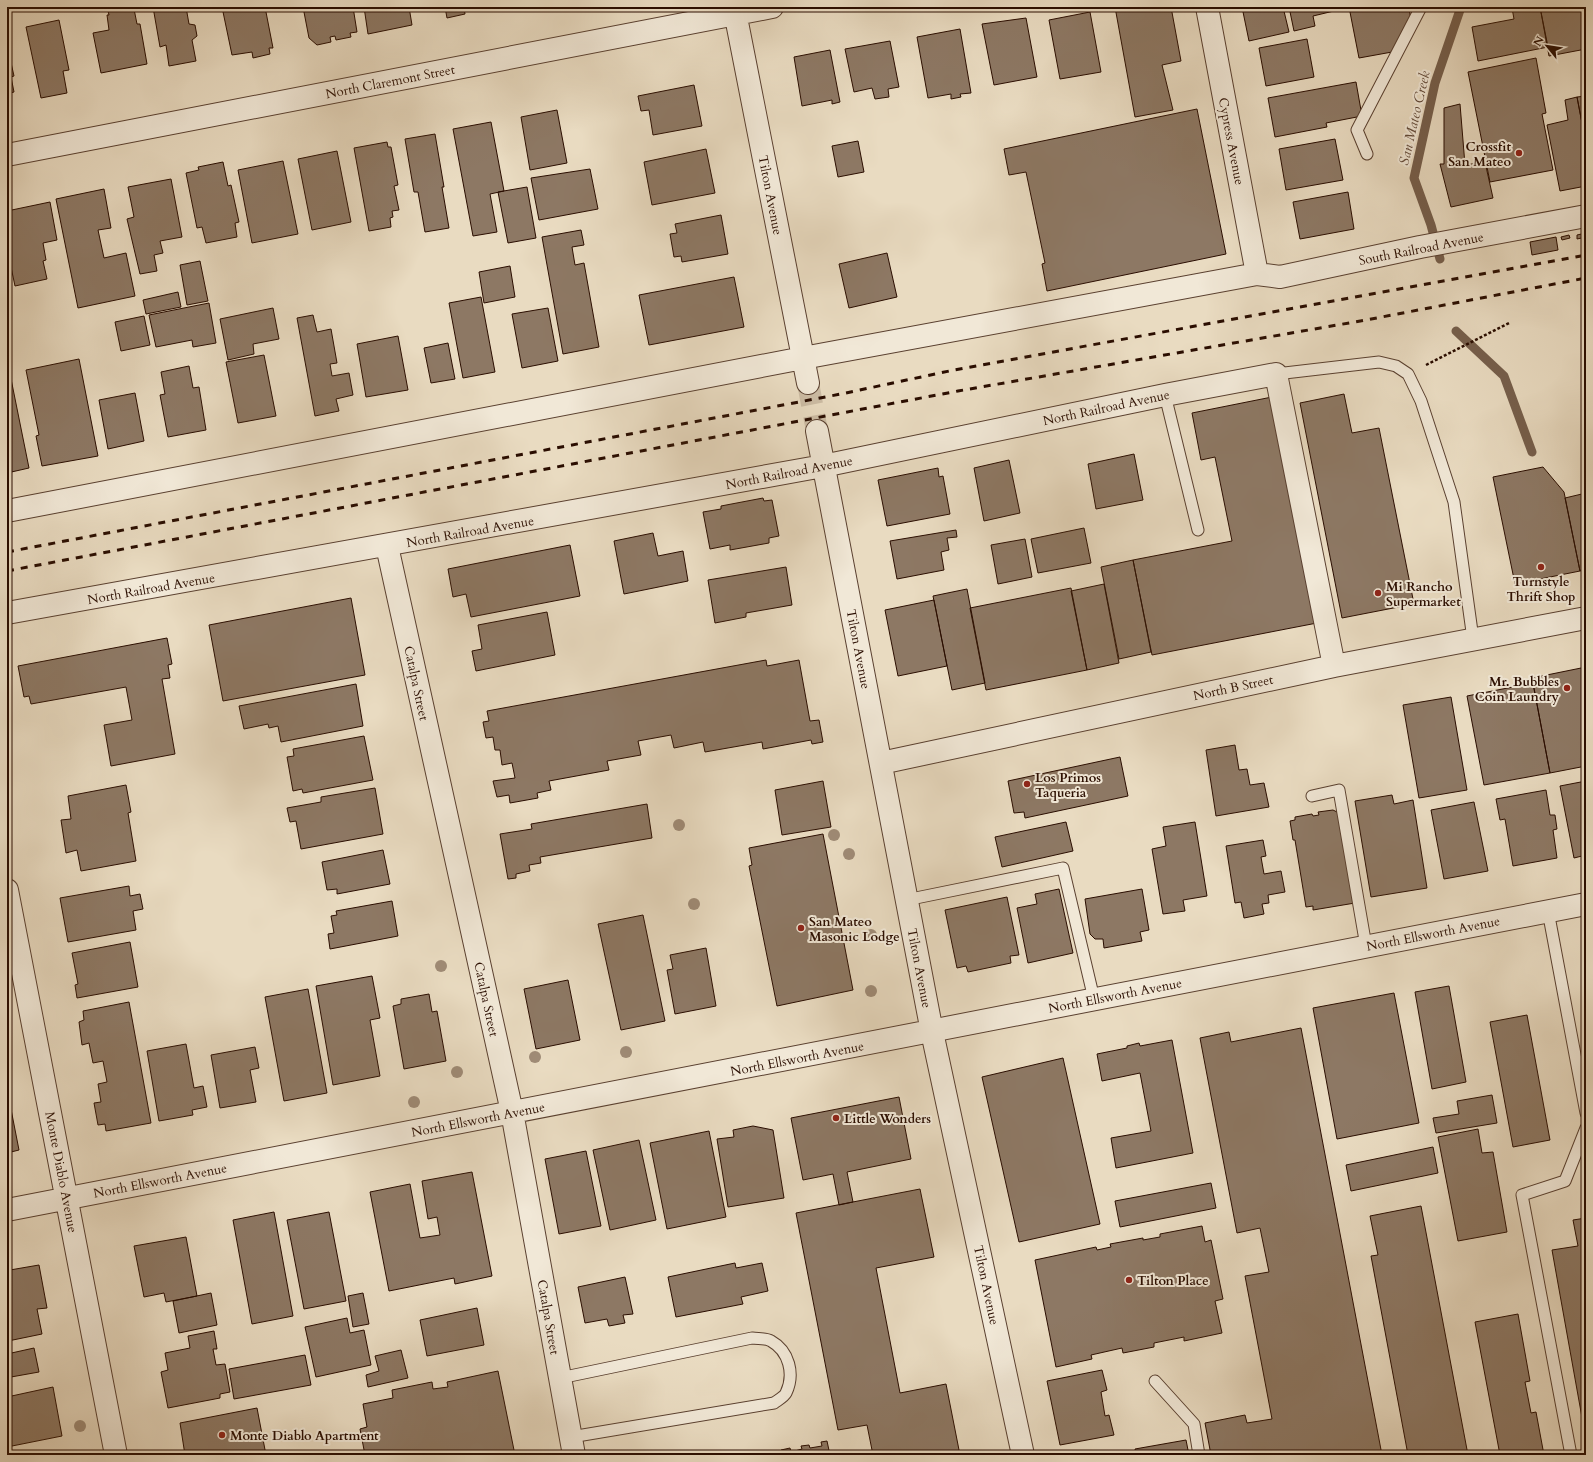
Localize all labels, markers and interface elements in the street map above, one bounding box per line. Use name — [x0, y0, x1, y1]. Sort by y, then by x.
north arrow — [1527, 26, 1567, 66]
text: N — [1530, 33, 1548, 49]
street label: North Claremont Street — [324, 61, 456, 103]
water label: San Mateo Creek — [1394, 69, 1435, 167]
street label: Cypress Avenue — [1214, 96, 1248, 187]
place label: Crossfit San Mateo — [1448, 138, 1511, 171]
marker: Crossfit San Mateo — [1514, 148, 1524, 158]
street label: Tilton Avenue — [753, 154, 787, 237]
street label: South Railroad Avenue — [1357, 228, 1485, 270]
street label: North Railroad Avenue — [1041, 386, 1171, 430]
street label: North Railroad Avenue — [724, 452, 854, 494]
street label: North Railroad Avenue — [405, 512, 535, 552]
marker: Turnstyle Thrift Shop — [1536, 562, 1546, 572]
street label: North Railroad Avenue — [86, 569, 216, 609]
place label: Turnstyle Thrift Shop — [1507, 573, 1575, 606]
place label: Mi Rancho Supermarket — [1386, 578, 1461, 611]
marker: Mi Rancho Supermarket — [1373, 588, 1383, 598]
street label: Tilton Avenue — [841, 608, 875, 691]
street label: Catalpa Street — [399, 644, 433, 722]
street label: North B Street — [1192, 671, 1275, 705]
place label: Mr. Bubbles Coin Laundry — [1475, 673, 1560, 706]
marker: Mr. Bubbles Coin Laundry — [1562, 683, 1572, 693]
place label: Los Primos Taqueria — [1035, 769, 1101, 802]
marker: Los Primos Taqueria — [1022, 779, 1032, 789]
street label: North Ellsworth Avenue — [1365, 912, 1502, 956]
place label: San Mateo Masonic Lodge — [809, 913, 900, 946]
marker: San Mateo Masonic Lodge — [796, 923, 806, 933]
street label: Tilton Avenue — [902, 927, 936, 1010]
street label: Catalpa Street — [469, 960, 503, 1038]
street label: North Ellsworth Avenue — [1047, 974, 1184, 1018]
street label: North Ellsworth Avenue — [729, 1037, 866, 1081]
street label: North Ellsworth Avenue — [410, 1098, 547, 1142]
street label: Monte Diablo Avenue — [40, 1110, 82, 1234]
place label: Little Wonders — [844, 1110, 931, 1128]
marker: Little Wonders — [831, 1113, 841, 1123]
street label: North Ellsworth Avenue — [92, 1159, 229, 1203]
street label: Tilton Avenue — [969, 1244, 1003, 1327]
place label: Tilton Place — [1137, 1272, 1209, 1290]
marker: Tilton Place — [1124, 1275, 1134, 1285]
street label: Catalpa Street — [533, 1278, 563, 1356]
place label: Monte Diablo Apartment — [230, 1427, 379, 1445]
marker: Monte Diablo Apartment — [217, 1430, 227, 1440]

